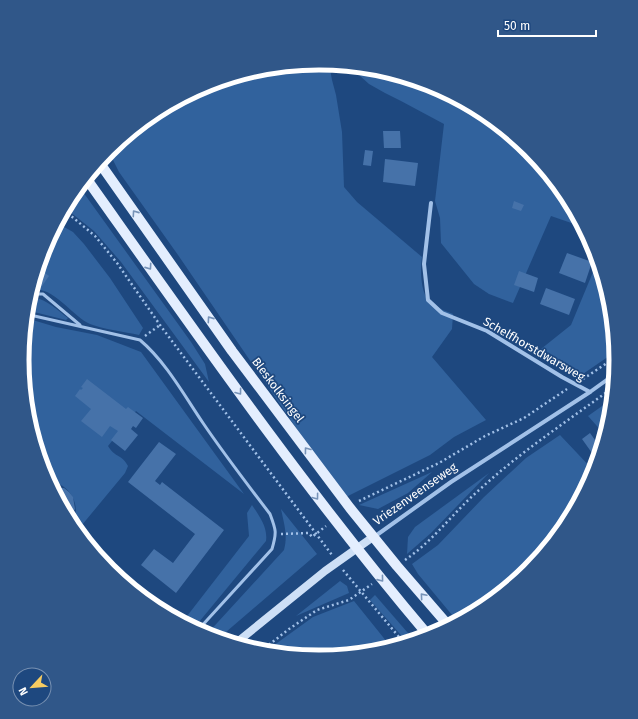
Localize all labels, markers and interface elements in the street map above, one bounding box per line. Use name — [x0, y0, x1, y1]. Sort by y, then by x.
scale bar — [498, 12, 596, 38]
text: 50 m — [504, 19, 530, 33]
one-way arrow — [132, 210, 140, 217]
one-way arrow — [144, 262, 151, 269]
street label: Schelfhorstdwarsweg — [481, 314, 588, 384]
one-way arrow — [207, 316, 215, 323]
street label: Bleskolksingel — [249, 355, 307, 426]
one-way arrow — [234, 388, 241, 395]
one-way arrow — [305, 448, 312, 455]
street label: Vriezenveenseweg — [370, 459, 460, 528]
one-way arrow — [312, 492, 319, 499]
one-way arrow — [376, 575, 383, 582]
one-way arrow — [421, 593, 428, 600]
north arrow — [12, 667, 52, 707]
text: N — [16, 685, 31, 697]

